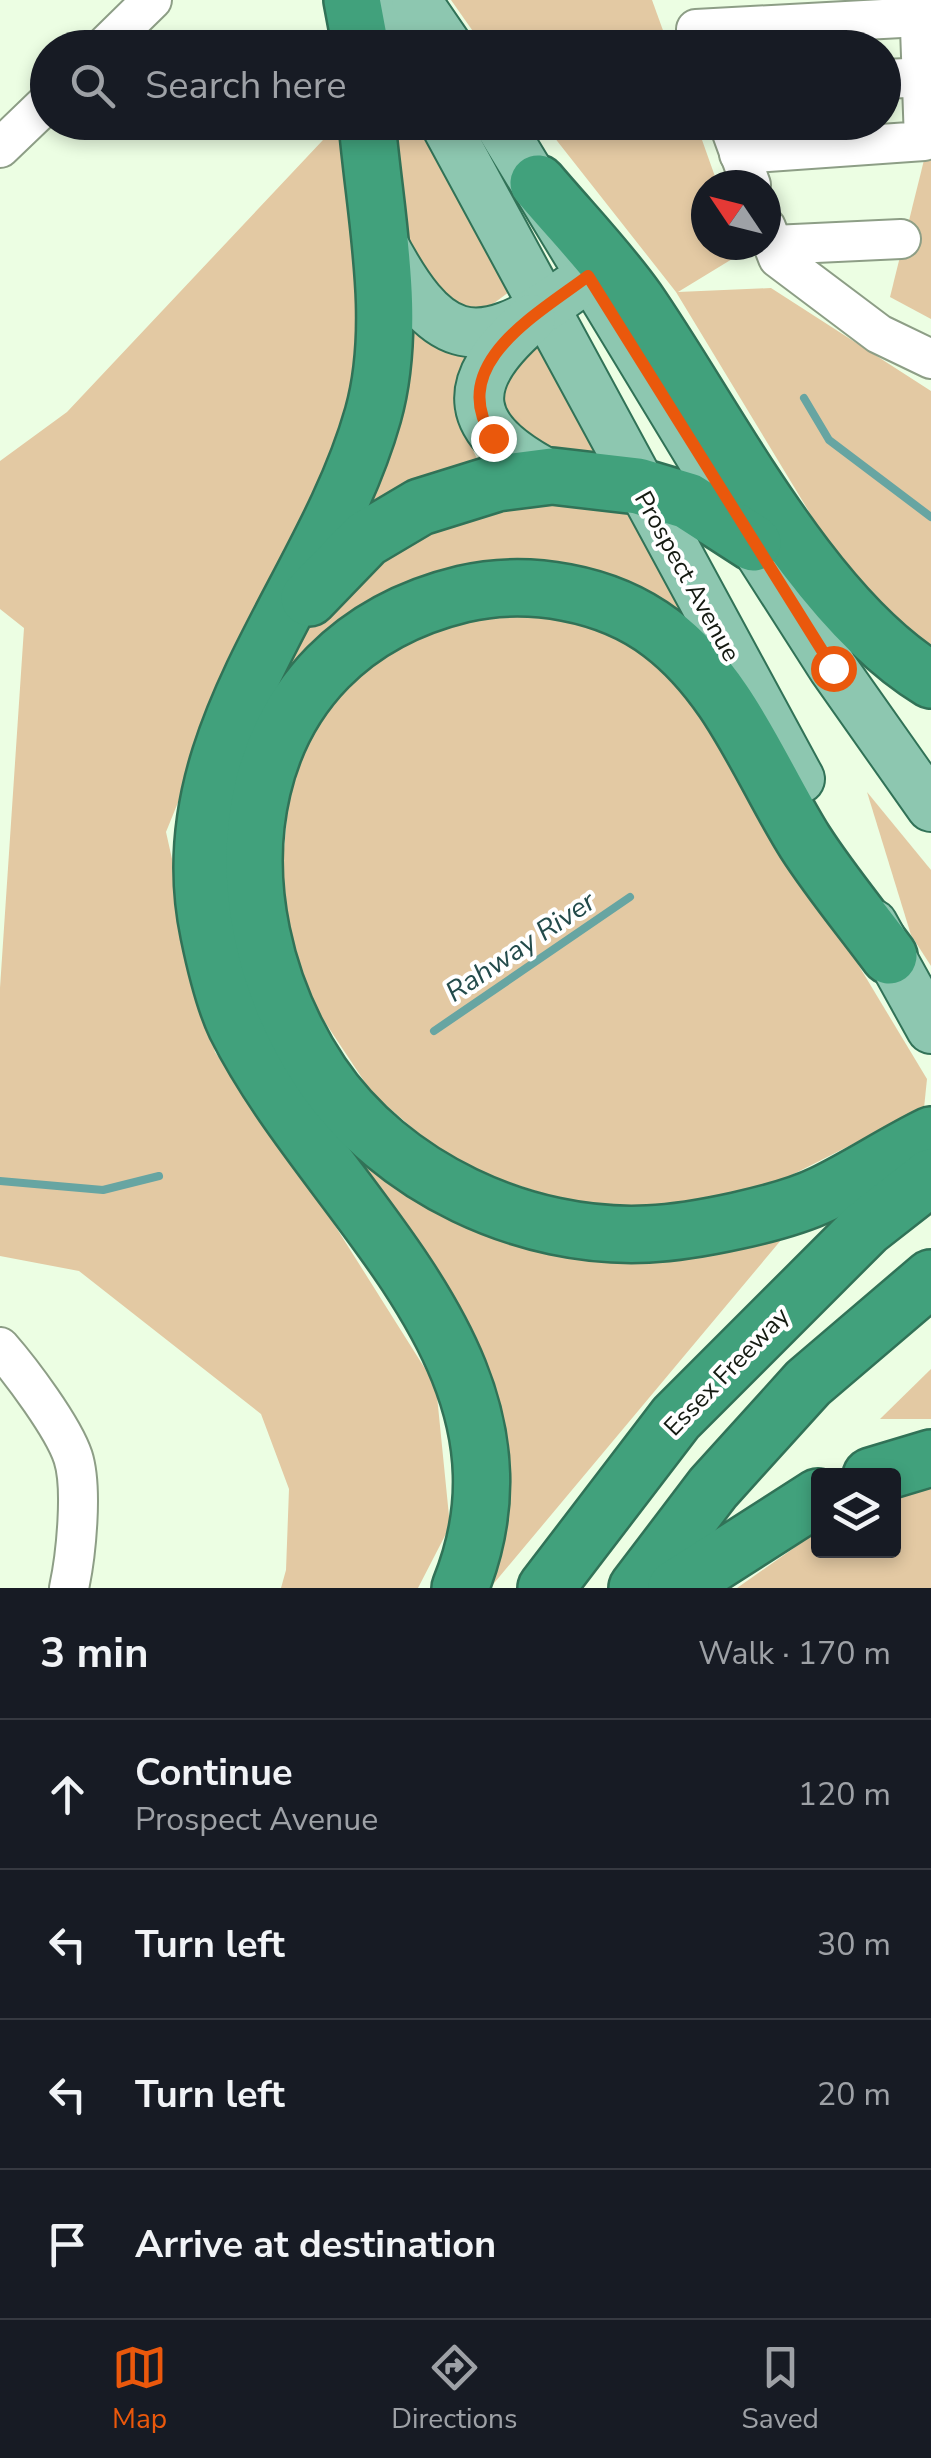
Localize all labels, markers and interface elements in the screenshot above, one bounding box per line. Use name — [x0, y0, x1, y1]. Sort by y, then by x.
search box — [30, 30, 901, 140]
icon: search — [65, 58, 120, 113]
text: Search here — [145, 60, 346, 111]
north arrow — [691, 170, 781, 260]
route end — [471, 416, 517, 462]
street label: Prospect Avenue — [626, 485, 748, 668]
route start — [811, 646, 857, 692]
water label: Rahway River — [438, 882, 604, 1011]
street label: Essex Freeway — [657, 1300, 797, 1443]
map controls — [811, 1468, 901, 1558]
button: layers — [811, 1468, 901, 1558]
text: 3 min — [40, 1625, 149, 1682]
text: Walk · 170 m — [698, 1632, 891, 1675]
text: Continue — [135, 1747, 293, 1798]
icon: ahead — [40, 1767, 95, 1822]
text: 120 m — [798, 1773, 891, 1816]
text: Prospect Avenue — [135, 1798, 378, 1841]
icon: left — [40, 1917, 95, 1972]
text: Turn left — [135, 1919, 285, 1970]
text: 30 m — [817, 1923, 891, 1966]
icon: left — [40, 2067, 95, 2122]
text: Turn left — [135, 2069, 285, 2120]
text: 20 m — [817, 2073, 891, 2116]
icon: arrive — [40, 2217, 95, 2272]
text: Arrive at destination — [135, 2219, 496, 2270]
tab: Map — [112, 2340, 167, 2438]
tab: Directions — [391, 2340, 517, 2438]
tab: Saved — [742, 2340, 819, 2438]

